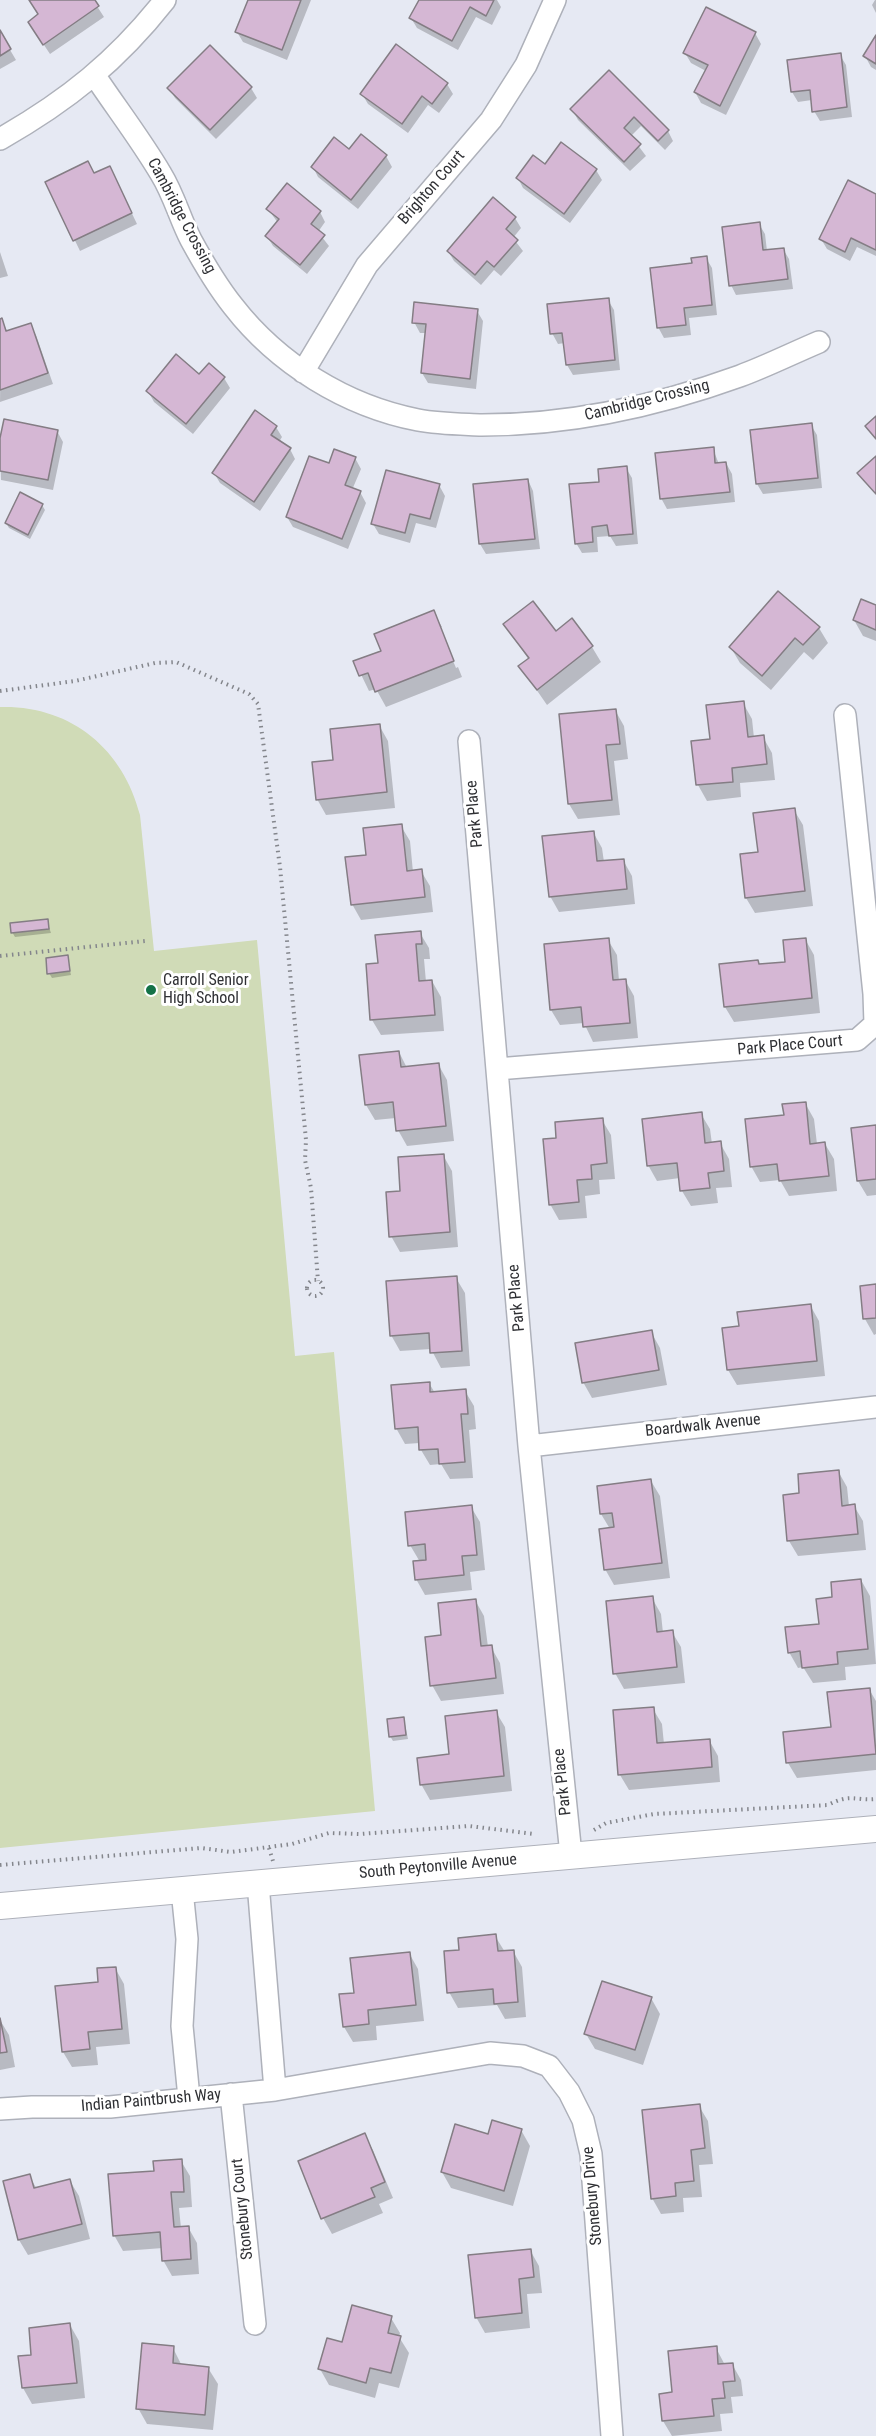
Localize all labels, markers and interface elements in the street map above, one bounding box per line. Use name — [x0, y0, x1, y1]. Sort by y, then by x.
street label: Brighton Court — [395, 147, 469, 229]
street label: Cambridge Crossing — [142, 155, 220, 277]
street label: Cambridge Crossing — [583, 376, 711, 426]
street label: Park Place — [463, 780, 487, 848]
place label: Carroll Senior High School — [163, 971, 249, 1009]
marker: Carroll Senior High School — [144, 983, 158, 997]
street label: Park Place Court — [736, 1032, 844, 1060]
street label: Park Place — [505, 1264, 529, 1332]
street label: Boardwalk Avenue — [644, 1410, 762, 1442]
street label: Park Place — [550, 1748, 576, 1816]
street label: South Peytonville Avenue — [358, 1851, 518, 1883]
street label: Indian Paintbrush Way — [80, 2085, 222, 2117]
street label: Stonebury Drive — [579, 2146, 607, 2246]
street label: Stonebury Court — [228, 2157, 258, 2261]

